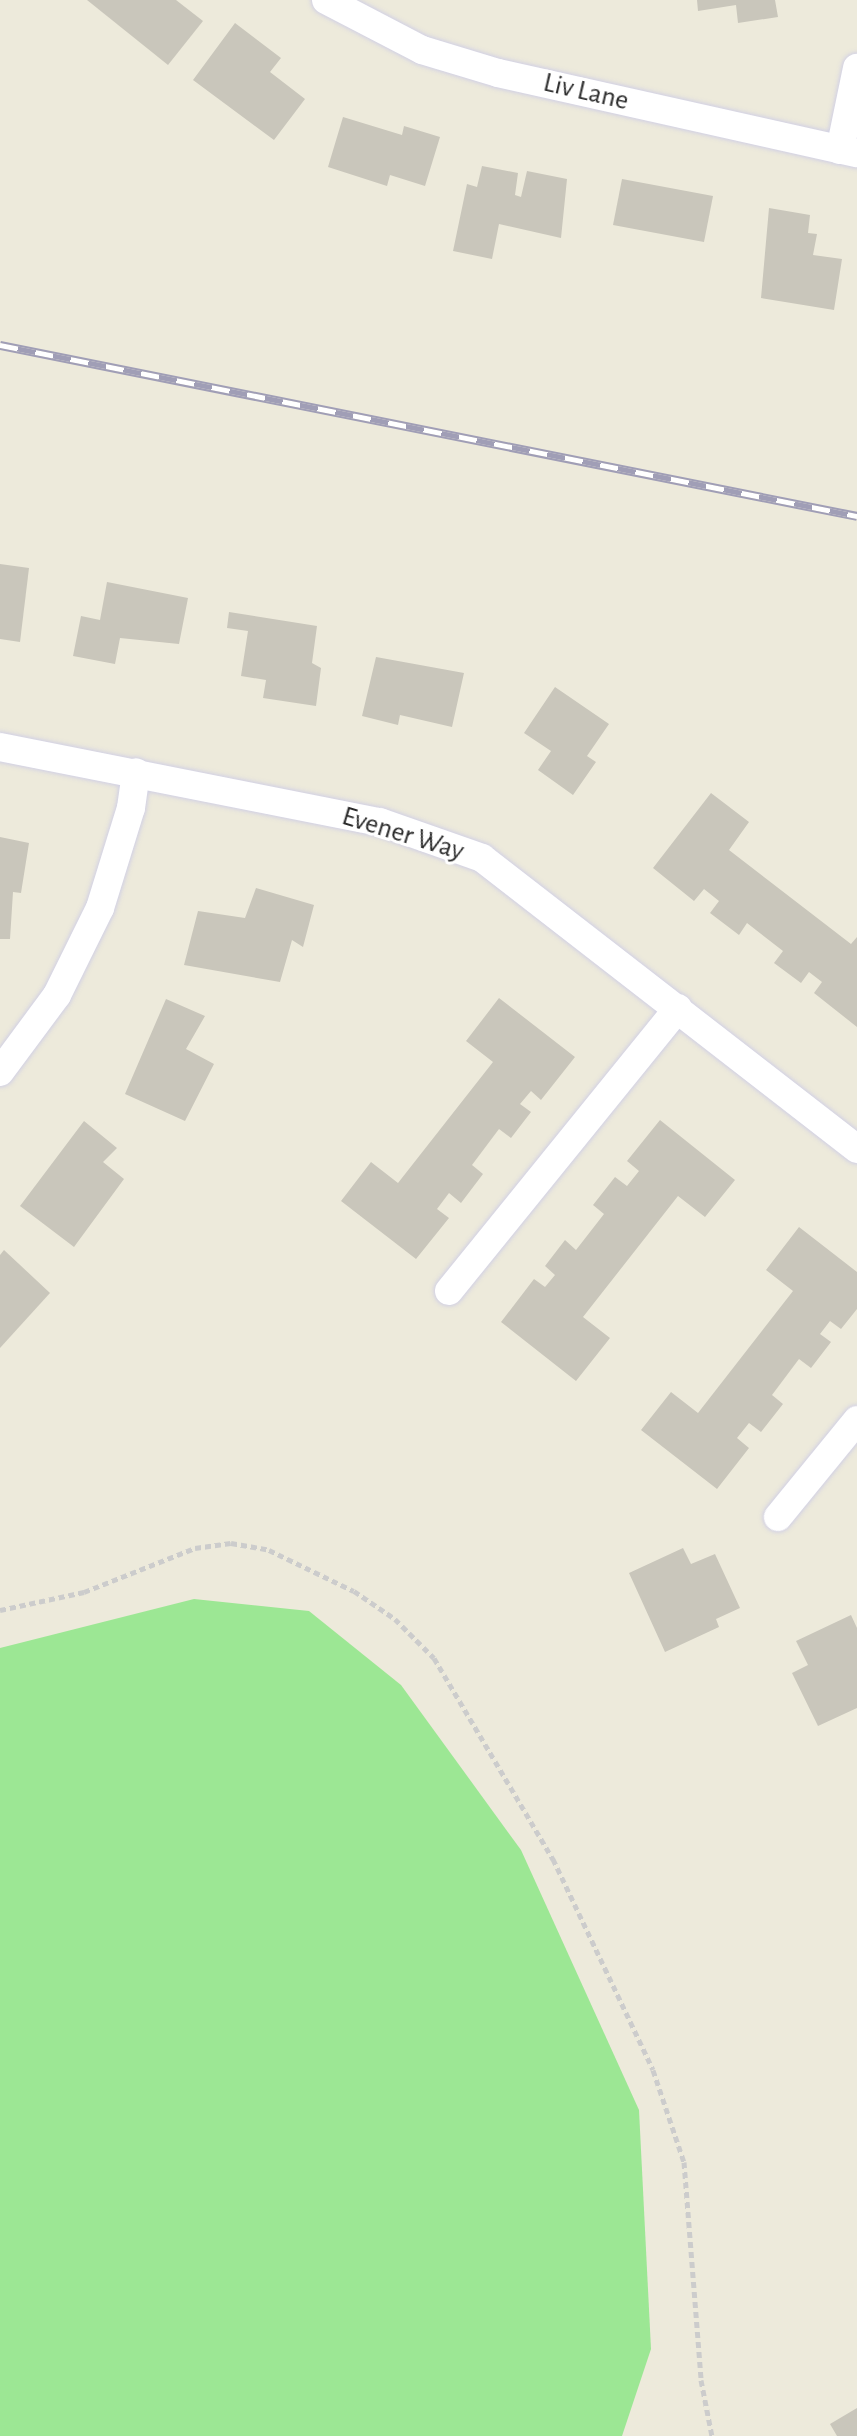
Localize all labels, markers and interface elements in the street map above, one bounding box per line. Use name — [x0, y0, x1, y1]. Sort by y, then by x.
street label: Liv Lane — [540, 66, 632, 118]
street label: Evener Way — [338, 800, 468, 868]

